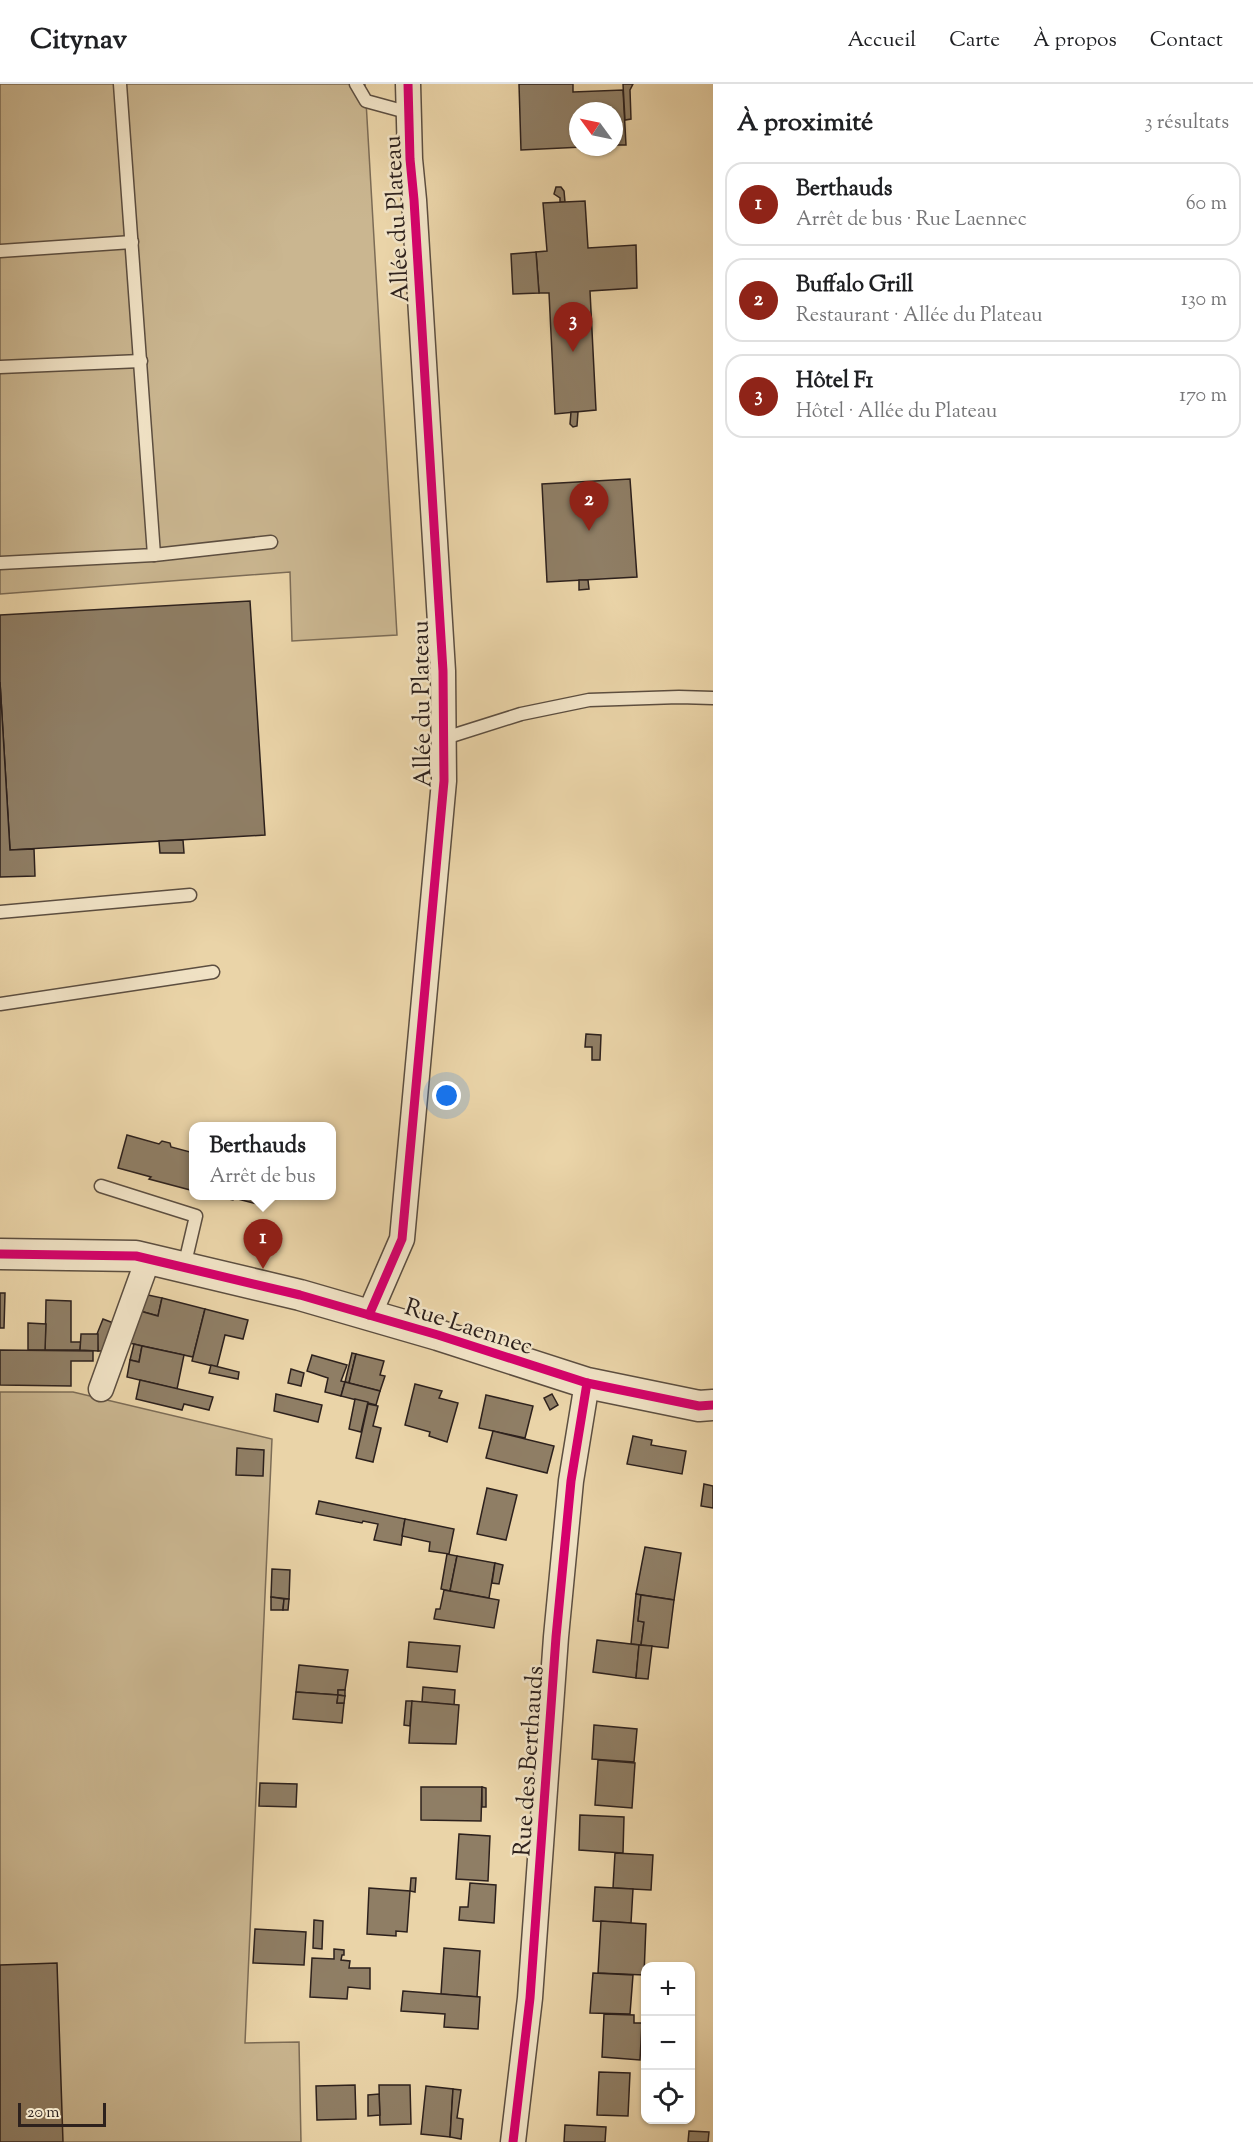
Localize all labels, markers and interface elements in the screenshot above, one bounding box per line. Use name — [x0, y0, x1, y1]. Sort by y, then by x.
text: Citynav — [30, 21, 127, 61]
text: Accueil — [848, 26, 916, 56]
text: Carte — [949, 26, 1000, 56]
text: À propos — [1033, 26, 1117, 56]
text: Contact — [1150, 26, 1223, 56]
north arrow — [569, 102, 623, 156]
text: À proximité — [737, 105, 873, 142]
text: 3 résultats — [1145, 109, 1229, 138]
street label: Allée du Plateau — [377, 134, 419, 303]
text: Berthauds — [796, 174, 892, 206]
text: 1 — [755, 190, 762, 219]
text: 60 m — [1186, 190, 1227, 219]
text: Arrêt de bus · Rue Laennec — [796, 206, 1027, 235]
text: Buffalo Grill — [796, 270, 913, 302]
text: 2 — [754, 286, 763, 315]
text: 130 m — [1181, 286, 1227, 315]
pin: 3 — [554, 302, 592, 352]
text: Restaurant · Allée du Plateau — [796, 302, 1042, 331]
text: Hôtel F1 — [796, 366, 873, 398]
text: 3 — [754, 382, 763, 411]
text: 170 m — [1179, 382, 1227, 411]
text: Hôtel · Allée du Plateau — [796, 398, 997, 427]
pin: 2 — [570, 482, 608, 531]
street label: Allée du Plateau — [405, 620, 441, 788]
your location — [432, 1081, 461, 1110]
popup — [189, 1122, 336, 1200]
text: Berthauds — [209, 1131, 306, 1163]
text: Arrêt de bus — [209, 1163, 316, 1192]
pin: 1 — [244, 1220, 282, 1269]
street label: Rue Laennec — [400, 1291, 537, 1365]
street label: Rue des Berthauds — [506, 1665, 554, 1858]
map controls — [641, 1962, 695, 2124]
button: + — [641, 1962, 695, 2016]
button: − — [641, 2016, 695, 2070]
button: locate — [641, 2070, 695, 2124]
scale bar — [18, 2100, 106, 2128]
text: 20 m — [27, 2102, 60, 2125]

